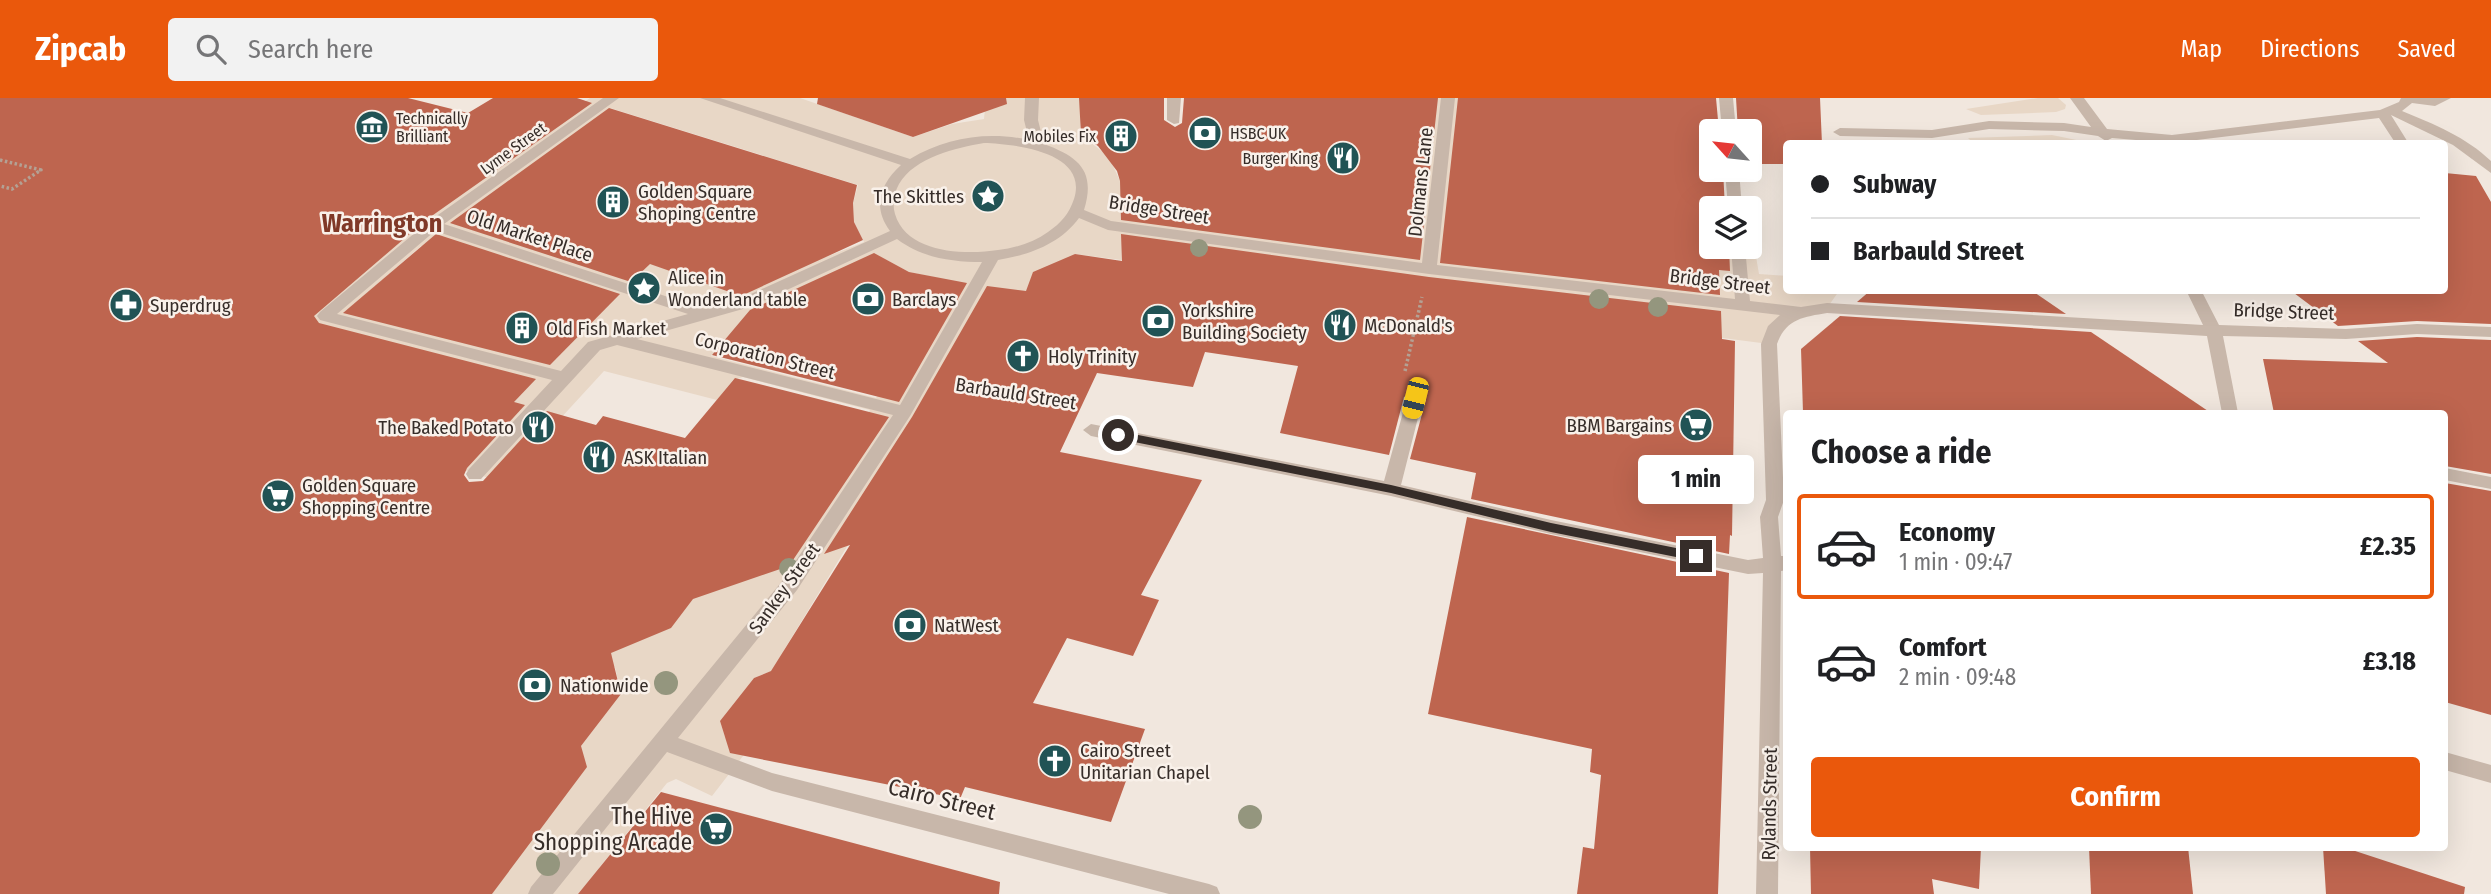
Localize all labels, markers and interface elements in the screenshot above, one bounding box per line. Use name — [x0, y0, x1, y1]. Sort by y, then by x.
search box — [168, 18, 658, 81]
text: Zipcab — [35, 29, 126, 69]
icon: search — [192, 30, 230, 68]
text: Search here — [248, 34, 373, 65]
text: Map — [2181, 35, 2222, 63]
text: Directions — [2260, 35, 2359, 63]
text: Saved — [2397, 35, 2456, 63]
museum icon: Technically Brilliant — [353, 108, 391, 146]
place label: Technically Brilliant — [396, 109, 469, 146]
bank icon: HSBC UK — [1186, 114, 1224, 152]
building icon: Mobiles Fix — [1102, 117, 1140, 155]
street label: Lyme Street — [477, 118, 550, 179]
north arrow — [1699, 119, 1762, 182]
map controls — [1699, 119, 1762, 259]
place label: HSBC UK — [1230, 124, 1287, 143]
street label: Dolmans Lane — [1403, 126, 1438, 238]
place label: Mobiles Fix — [1023, 127, 1096, 146]
restaurant icon: Burger King — [1324, 139, 1362, 177]
place label: Burger King — [1243, 149, 1318, 168]
text: Subway — [1853, 169, 1936, 200]
place icon: The Skittles — [969, 177, 1007, 215]
place label: Golden Square Shoping Centre — [638, 180, 756, 225]
building icon: Golden Square Shoping Centre — [594, 183, 632, 221]
place label: The Skittles — [874, 185, 964, 208]
street label: Bridge Street — [1107, 190, 1211, 229]
button: layers — [1699, 196, 1762, 259]
street label: Old Market Place — [464, 204, 596, 267]
district label: Warrington — [322, 208, 442, 239]
text: Barbauld Street — [1853, 236, 2024, 267]
street label: Bridge Street — [1668, 264, 1772, 299]
place label: Alice in Wonderland table — [668, 266, 807, 311]
place icon: Alice in Wonderland table — [625, 269, 663, 307]
bank icon: Barclays — [849, 280, 887, 318]
pharmacy icon: Superdrug — [107, 286, 145, 324]
place label: Barclays — [892, 288, 956, 311]
place label: Superdrug — [150, 294, 231, 317]
street label: Bridge Street — [2233, 298, 2336, 325]
place label: Yorkshire Building Society — [1182, 299, 1307, 344]
bank icon: Yorkshire Building Society — [1139, 302, 1177, 340]
restaurant icon: McDonald's — [1321, 306, 1359, 344]
building icon: Old Fish Market — [503, 309, 541, 347]
place label: McDonald's — [1364, 314, 1453, 337]
place label: Old Fish Market — [546, 317, 667, 340]
street label: Corporation Street — [692, 327, 838, 384]
church icon: Holy Trinity — [1004, 337, 1042, 375]
place label: Holy Trinity — [1048, 345, 1137, 368]
street label: Barbauld Street — [954, 373, 1079, 415]
car — [1400, 375, 1431, 421]
supermarket icon: BBM Bargains — [1677, 406, 1715, 444]
restaurant icon: The Baked Potato — [519, 408, 557, 446]
place label: BBM Bargains — [1566, 414, 1672, 437]
place label: The Baked Potato — [378, 416, 514, 439]
route start — [1102, 419, 1134, 451]
text: Choose a ride — [1811, 433, 1992, 471]
restaurant icon: ASK Italian — [580, 438, 618, 476]
place label: ASK Italian — [624, 446, 707, 469]
callout: 1 min — [1638, 454, 1754, 504]
text: 1 min — [1671, 465, 1721, 493]
place label: Golden Square Shopping Centre — [302, 474, 430, 519]
supermarket icon: Golden Square Shopping Centre — [259, 477, 297, 515]
icon: car — [1815, 515, 1878, 578]
text: Economy — [1899, 517, 1995, 548]
text: £2.35 — [2360, 531, 2416, 562]
street label: Sankey Street — [744, 538, 825, 638]
route end — [1680, 540, 1712, 572]
text: 1 min · 09:47 — [1899, 548, 2012, 576]
bank icon: NatWest — [891, 606, 929, 644]
place label: NatWest — [934, 614, 1000, 637]
icon: car — [1815, 630, 1878, 693]
text: Comfort — [1899, 632, 1987, 663]
text: £3.18 — [2363, 646, 2416, 677]
text: 2 min · 09:48 — [1899, 663, 2016, 691]
bank icon: Nationwide — [516, 666, 554, 704]
place label: Nationwide — [560, 674, 649, 697]
place label: Cairo Street Unitarian Chapel — [1080, 739, 1210, 784]
church icon: Cairo Street Unitarian Chapel — [1036, 742, 1074, 780]
street label: Rylands Street — [1757, 747, 1782, 860]
button: Confirm — [1811, 757, 2420, 837]
street label: Cairo Street — [885, 772, 999, 826]
place label: The Hive Shopping Arcade — [534, 802, 692, 856]
supermarket icon: The Hive Shopping Arcade — [697, 810, 735, 848]

